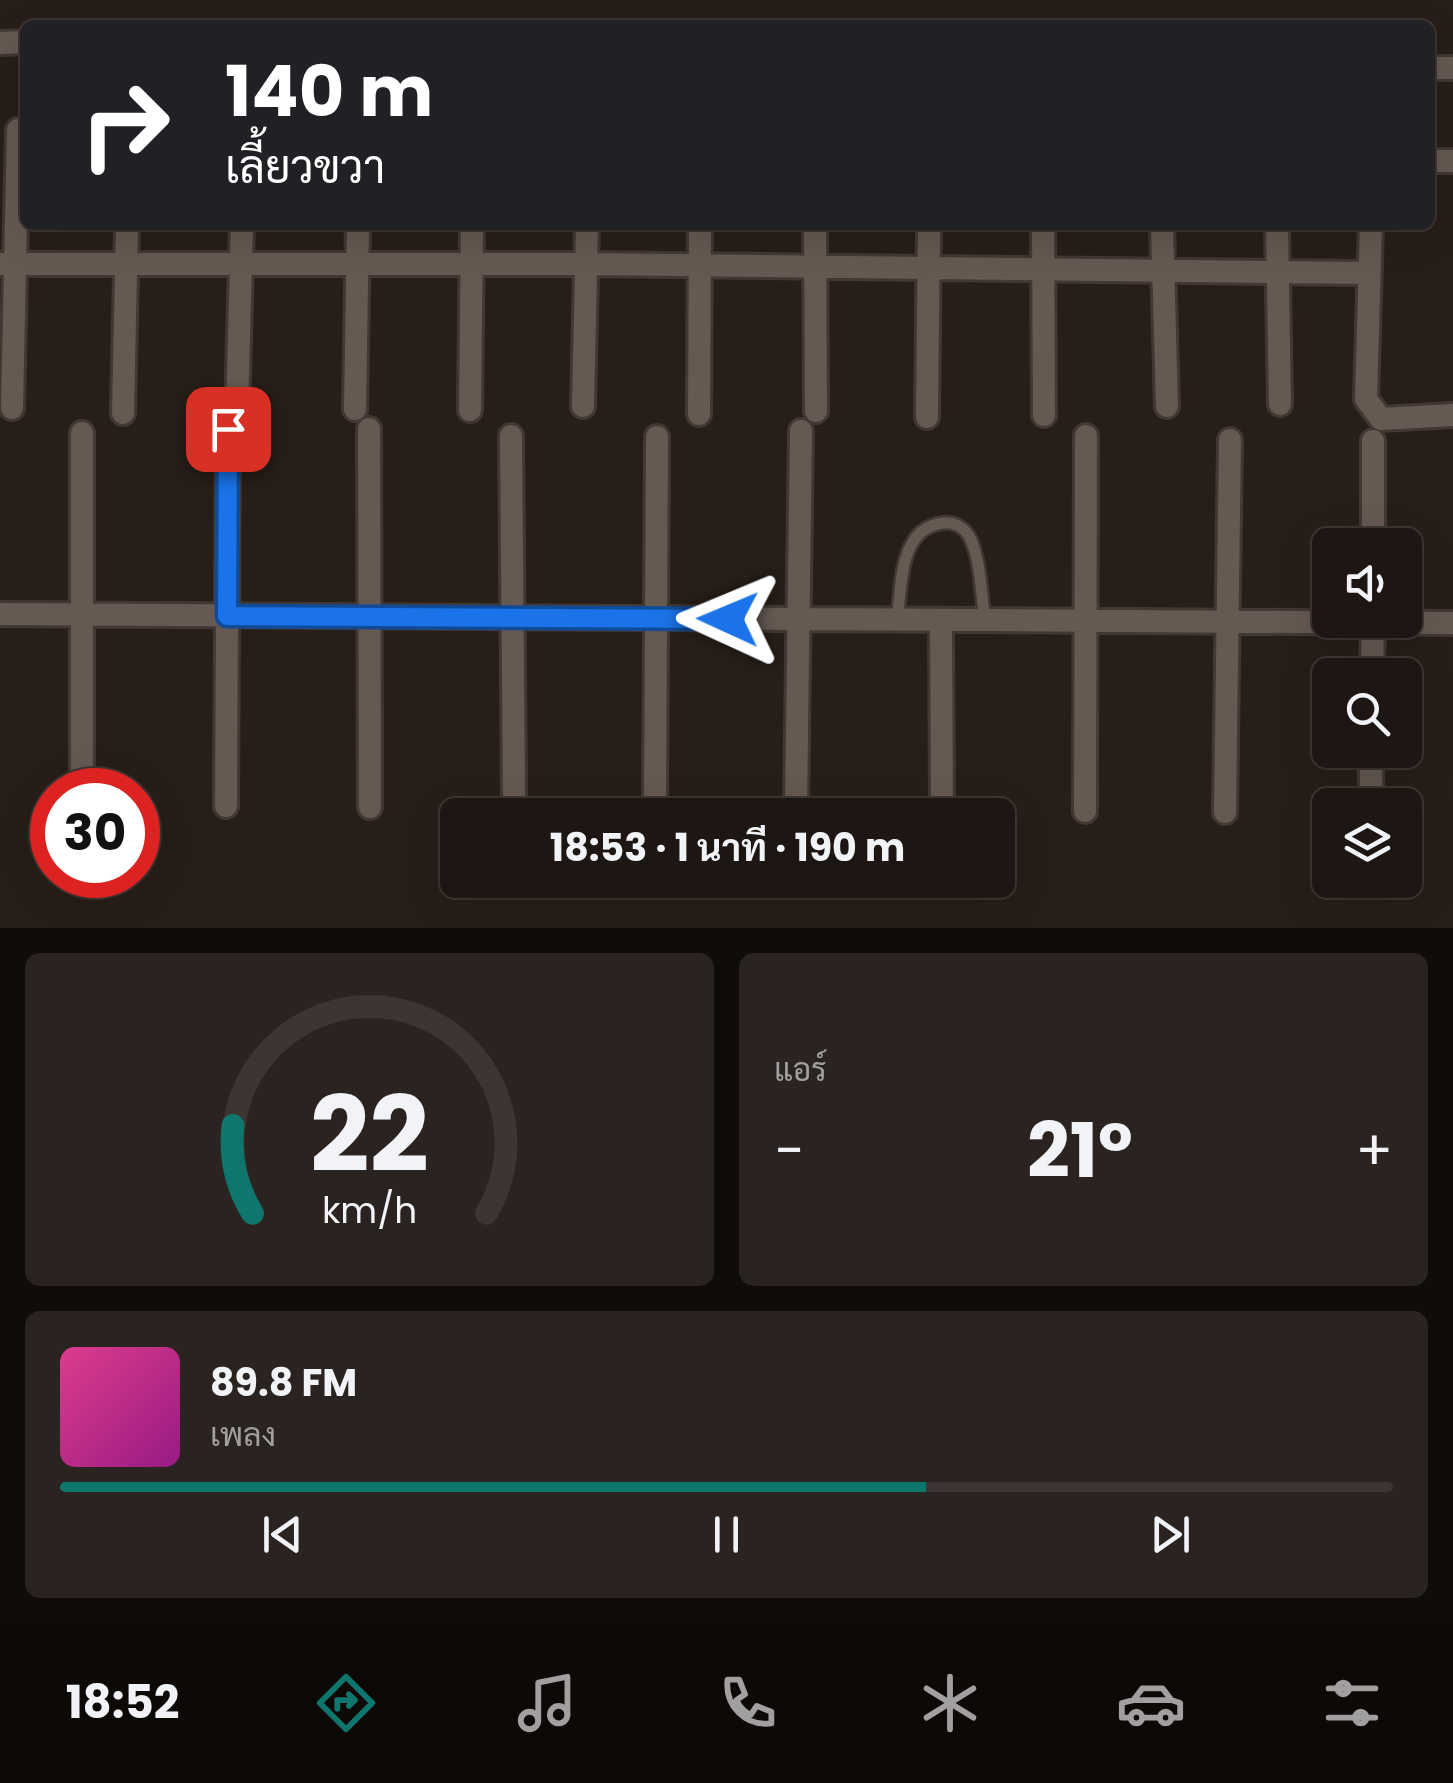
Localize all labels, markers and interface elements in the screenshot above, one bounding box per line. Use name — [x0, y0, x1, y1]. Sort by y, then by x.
text: 140 m — [225, 42, 433, 141]
icon: right — [60, 60, 190, 190]
text: เลี้ยวขวา — [225, 136, 385, 199]
pin — [186, 387, 271, 472]
icon: arrive — [201, 402, 256, 457]
map controls — [1312, 528, 1422, 898]
button: sound — [1312, 528, 1422, 638]
position arrow — [676, 567, 780, 671]
button: search — [1312, 658, 1422, 768]
speed limit sign: 30 — [30, 768, 160, 898]
button: layers — [1312, 788, 1422, 898]
text: 18:53 · 1 นาที · 190 m — [550, 821, 905, 874]
text: แอร์ — [774, 1047, 827, 1092]
text: 22 — [310, 1062, 429, 1207]
text: 21° — [1027, 1098, 1133, 1203]
text: − — [774, 1112, 804, 1189]
text: + — [1355, 1112, 1393, 1189]
text: km/h — [322, 1185, 417, 1236]
text: 89.8 FM — [210, 1356, 357, 1409]
text: เพลง — [210, 1412, 276, 1457]
icon: previous — [255, 1507, 310, 1562]
icon: pause — [699, 1507, 754, 1562]
icon: next — [1143, 1507, 1198, 1562]
icon: directions — [311, 1668, 381, 1738]
icon: music — [512, 1668, 582, 1738]
icon: phone — [713, 1668, 783, 1738]
icon: climate — [915, 1668, 985, 1738]
icon: car — [1116, 1668, 1186, 1738]
icon: filters — [1317, 1668, 1387, 1738]
text: 18:52 — [66, 1671, 179, 1734]

